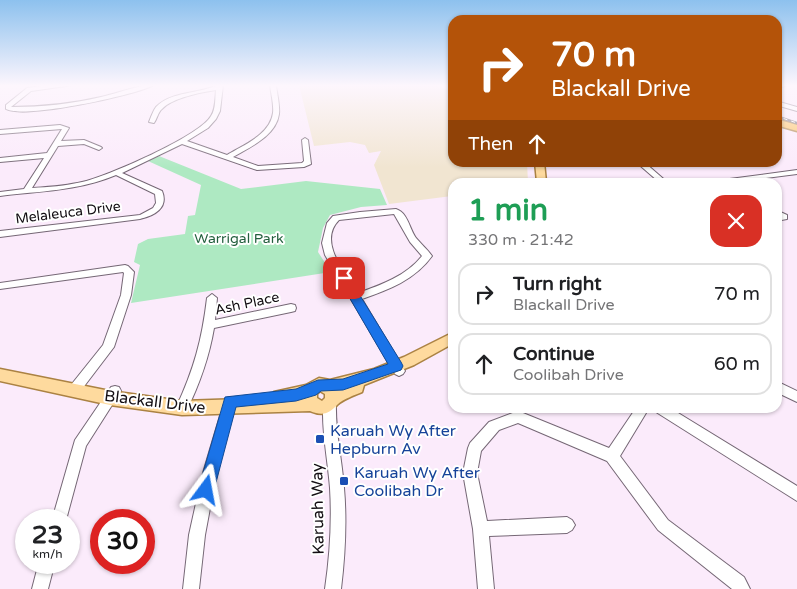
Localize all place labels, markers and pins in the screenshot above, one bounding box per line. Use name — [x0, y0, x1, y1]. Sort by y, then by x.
pin — [323, 257, 365, 299]
place label: Karuah Wy After Hepburn Av — [330, 421, 457, 459]
marker: Karuah Wy After Hepburn Av — [314, 433, 326, 445]
place label: Karuah Wy After Coolibah Dr — [354, 463, 481, 501]
marker: Karuah Wy After Coolibah Dr — [338, 475, 350, 487]

